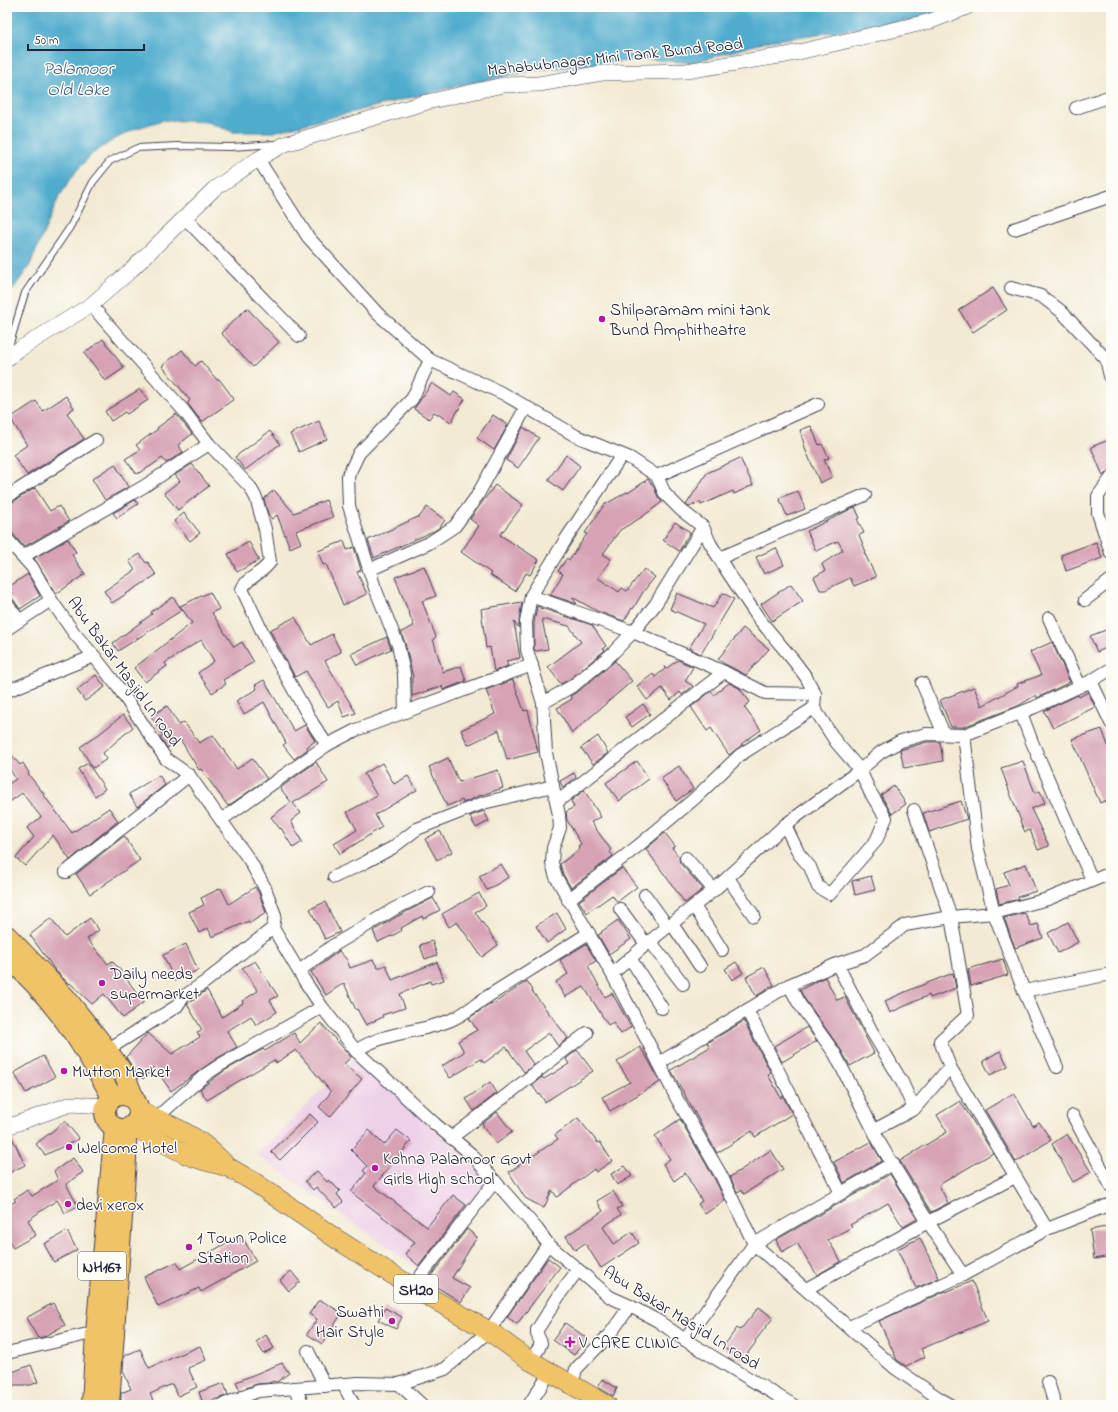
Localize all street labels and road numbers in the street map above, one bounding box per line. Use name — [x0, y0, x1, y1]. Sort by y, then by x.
street label: Mahabubnagar Mini Tank Bund Road — [486, 32, 745, 85]
street label: Abu Bakar Masjid Ln road — [61, 592, 187, 753]
road number: NH167 — [78, 1252, 126, 1280]
street label: Abu Bakar Masjid Ln road — [598, 1260, 765, 1377]
road number: SH20 — [394, 1275, 438, 1303]

